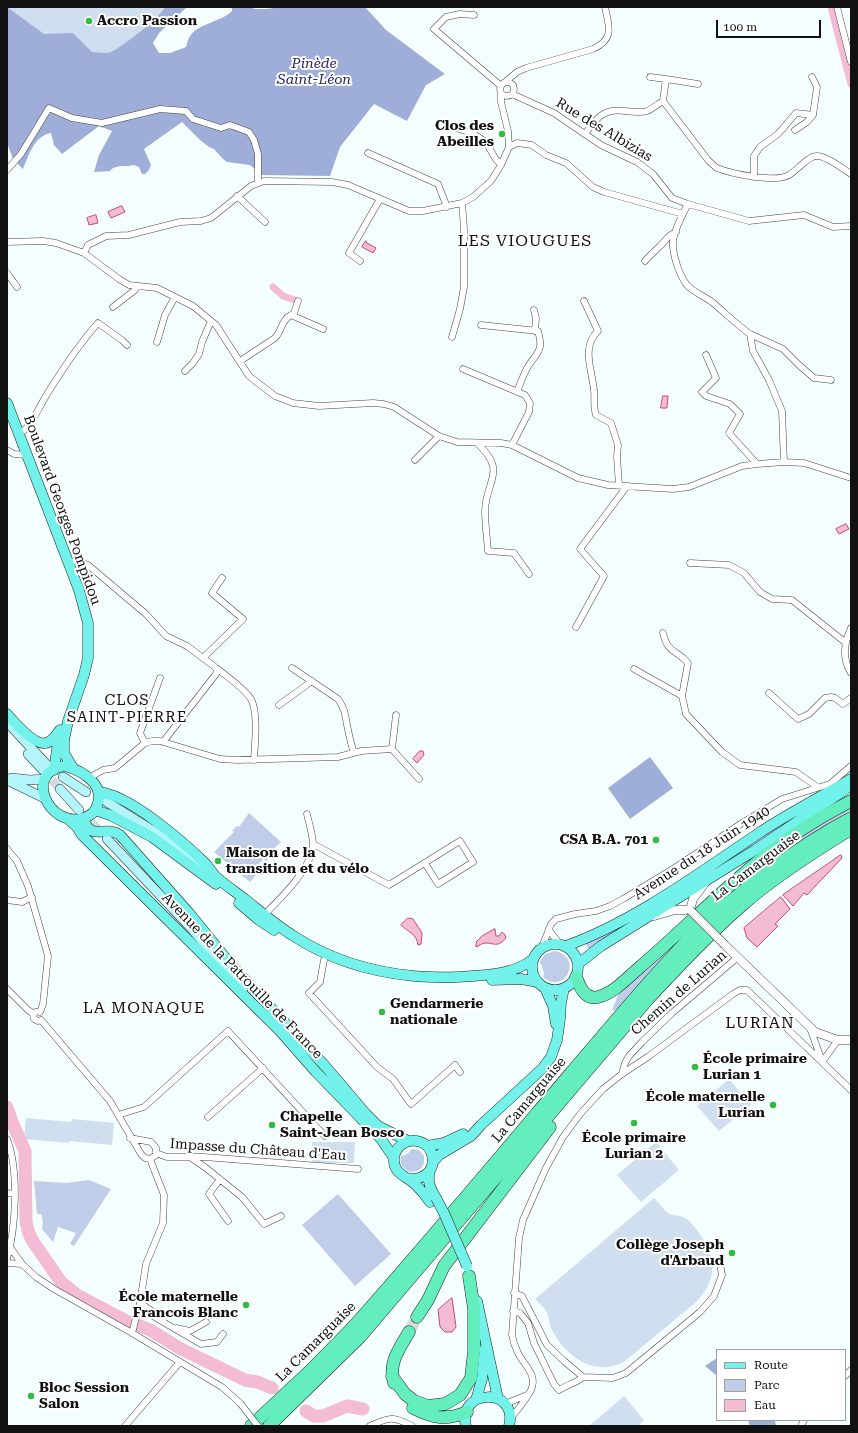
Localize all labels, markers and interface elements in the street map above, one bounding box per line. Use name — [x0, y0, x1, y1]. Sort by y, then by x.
scale bar — [718, 12, 823, 38]
place label: Accro Passion — [97, 13, 197, 29]
marker: Accro Passion — [84, 16, 94, 26]
text: 100 m — [723, 20, 757, 34]
park label: Pinède Saint-Léon — [277, 56, 351, 88]
street label: Rue des Albizias — [553, 95, 655, 165]
place label: Clos des Abeilles — [435, 118, 494, 150]
marker: Clos des Abeilles — [497, 129, 507, 139]
district label: LES VIOUGUES — [458, 231, 592, 251]
street label: Boulevard Georges Pompidou — [20, 413, 104, 607]
district label: CLOS SAINT-PIERRE — [67, 692, 187, 727]
street label: Avenue du 18 Juin 1940 — [631, 803, 773, 903]
street label: La Camarguaise — [708, 827, 804, 905]
place label: CSA B.A. 701 — [559, 832, 648, 848]
marker: CSA B.A. 701 — [651, 835, 661, 845]
place label: Maison de la transition et du vélo — [226, 845, 369, 878]
marker: Maison de la transition et du vélo — [213, 856, 223, 866]
street label: Avenue de la Patrouille de France — [158, 890, 326, 1062]
street label: Chemin de Lurian — [628, 947, 730, 1039]
place label: Gendarmerie nationale — [390, 996, 484, 1028]
district label: LA MONAQUE — [83, 998, 205, 1018]
marker: Gendarmerie nationale — [377, 1007, 387, 1017]
district label: LURIAN — [725, 1013, 795, 1033]
place label: École primaire Lurian 1 — [703, 1051, 807, 1084]
street label: La Camarguaise — [488, 1054, 570, 1146]
marker: École primaire Lurian 1 — [690, 1062, 700, 1072]
place label: École maternelle Lurian — [646, 1089, 765, 1122]
marker: École maternelle Lurian — [768, 1100, 778, 1110]
place label: Chapelle Saint-Jean Bosco — [280, 1109, 404, 1142]
marker: École primaire Lurian 2 — [629, 1118, 639, 1128]
marker: Chapelle Saint-Jean Bosco — [267, 1120, 277, 1130]
place label: École primaire Lurian 2 — [582, 1130, 686, 1162]
street label: Impasse du Château d'Eau — [169, 1135, 347, 1165]
place label: Collège Joseph d'Arbaud — [616, 1237, 724, 1270]
marker: Collège Joseph d'Arbaud — [727, 1248, 737, 1258]
place label: École maternelle Francois Blanc — [119, 1289, 238, 1322]
street label: La Camarguaise — [272, 1298, 360, 1386]
marker: École maternelle Francois Blanc — [241, 1300, 251, 1310]
legend — [716, 1349, 846, 1421]
text: Route — [754, 1358, 788, 1372]
text: Parc — [754, 1378, 779, 1392]
place label: Bloc Session Salon — [39, 1380, 129, 1412]
marker: Bloc Session Salon — [26, 1391, 36, 1401]
text: Eau — [754, 1398, 776, 1412]

